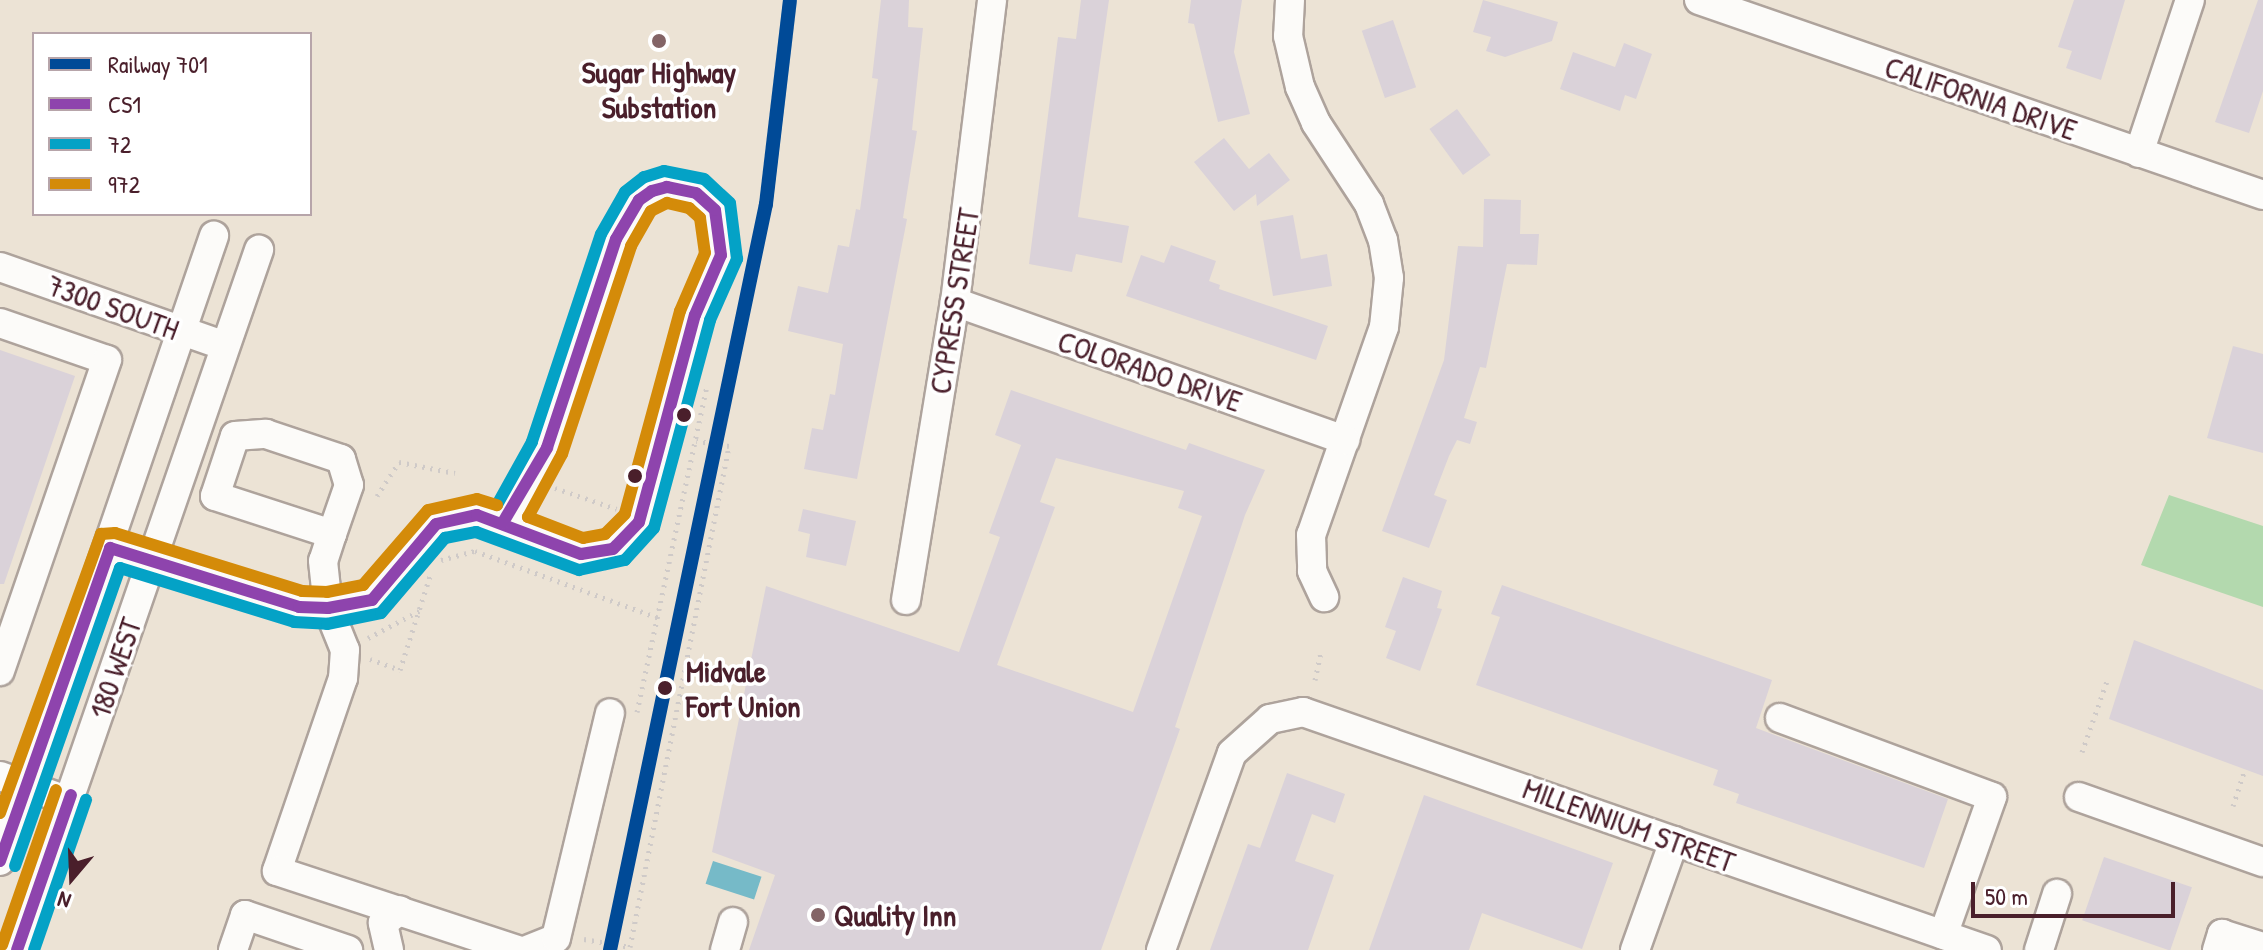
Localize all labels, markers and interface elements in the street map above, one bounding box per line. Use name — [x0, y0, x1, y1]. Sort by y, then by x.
legend — [32, 32, 312, 216]
marker: Sugar Highway Substation — [650, 32, 668, 50]
text: Railway 701 — [108, 48, 208, 80]
street label: CALIFORNIA DRIVE — [1880, 48, 2082, 148]
place label: Sugar Highway Substation — [582, 54, 736, 124]
text: CS1 — [108, 88, 141, 120]
text: 72 — [108, 128, 131, 160]
text: 972 — [108, 168, 140, 200]
street label: CYPRESS STREET — [922, 206, 986, 396]
street label: 7300 SOUTH — [42, 267, 184, 347]
street label: COLORADO DRIVE — [1053, 323, 1247, 419]
unlabelled marker — [676, 407, 692, 423]
unlabelled marker — [627, 468, 643, 484]
street label: 180 WEST — [81, 613, 149, 723]
place label: Midvale Fort Union — [686, 653, 801, 724]
marker: Midvale Fort Union — [651, 674, 679, 702]
street label: MILLENNIUM STREET — [1518, 770, 1740, 880]
north arrow — [32, 838, 112, 918]
scale bar — [1975, 866, 2179, 916]
text: 50 m — [1985, 880, 2028, 912]
text: N — [54, 885, 75, 917]
place label: Quality Inn — [834, 897, 956, 933]
marker: Quality Inn — [809, 906, 827, 924]

